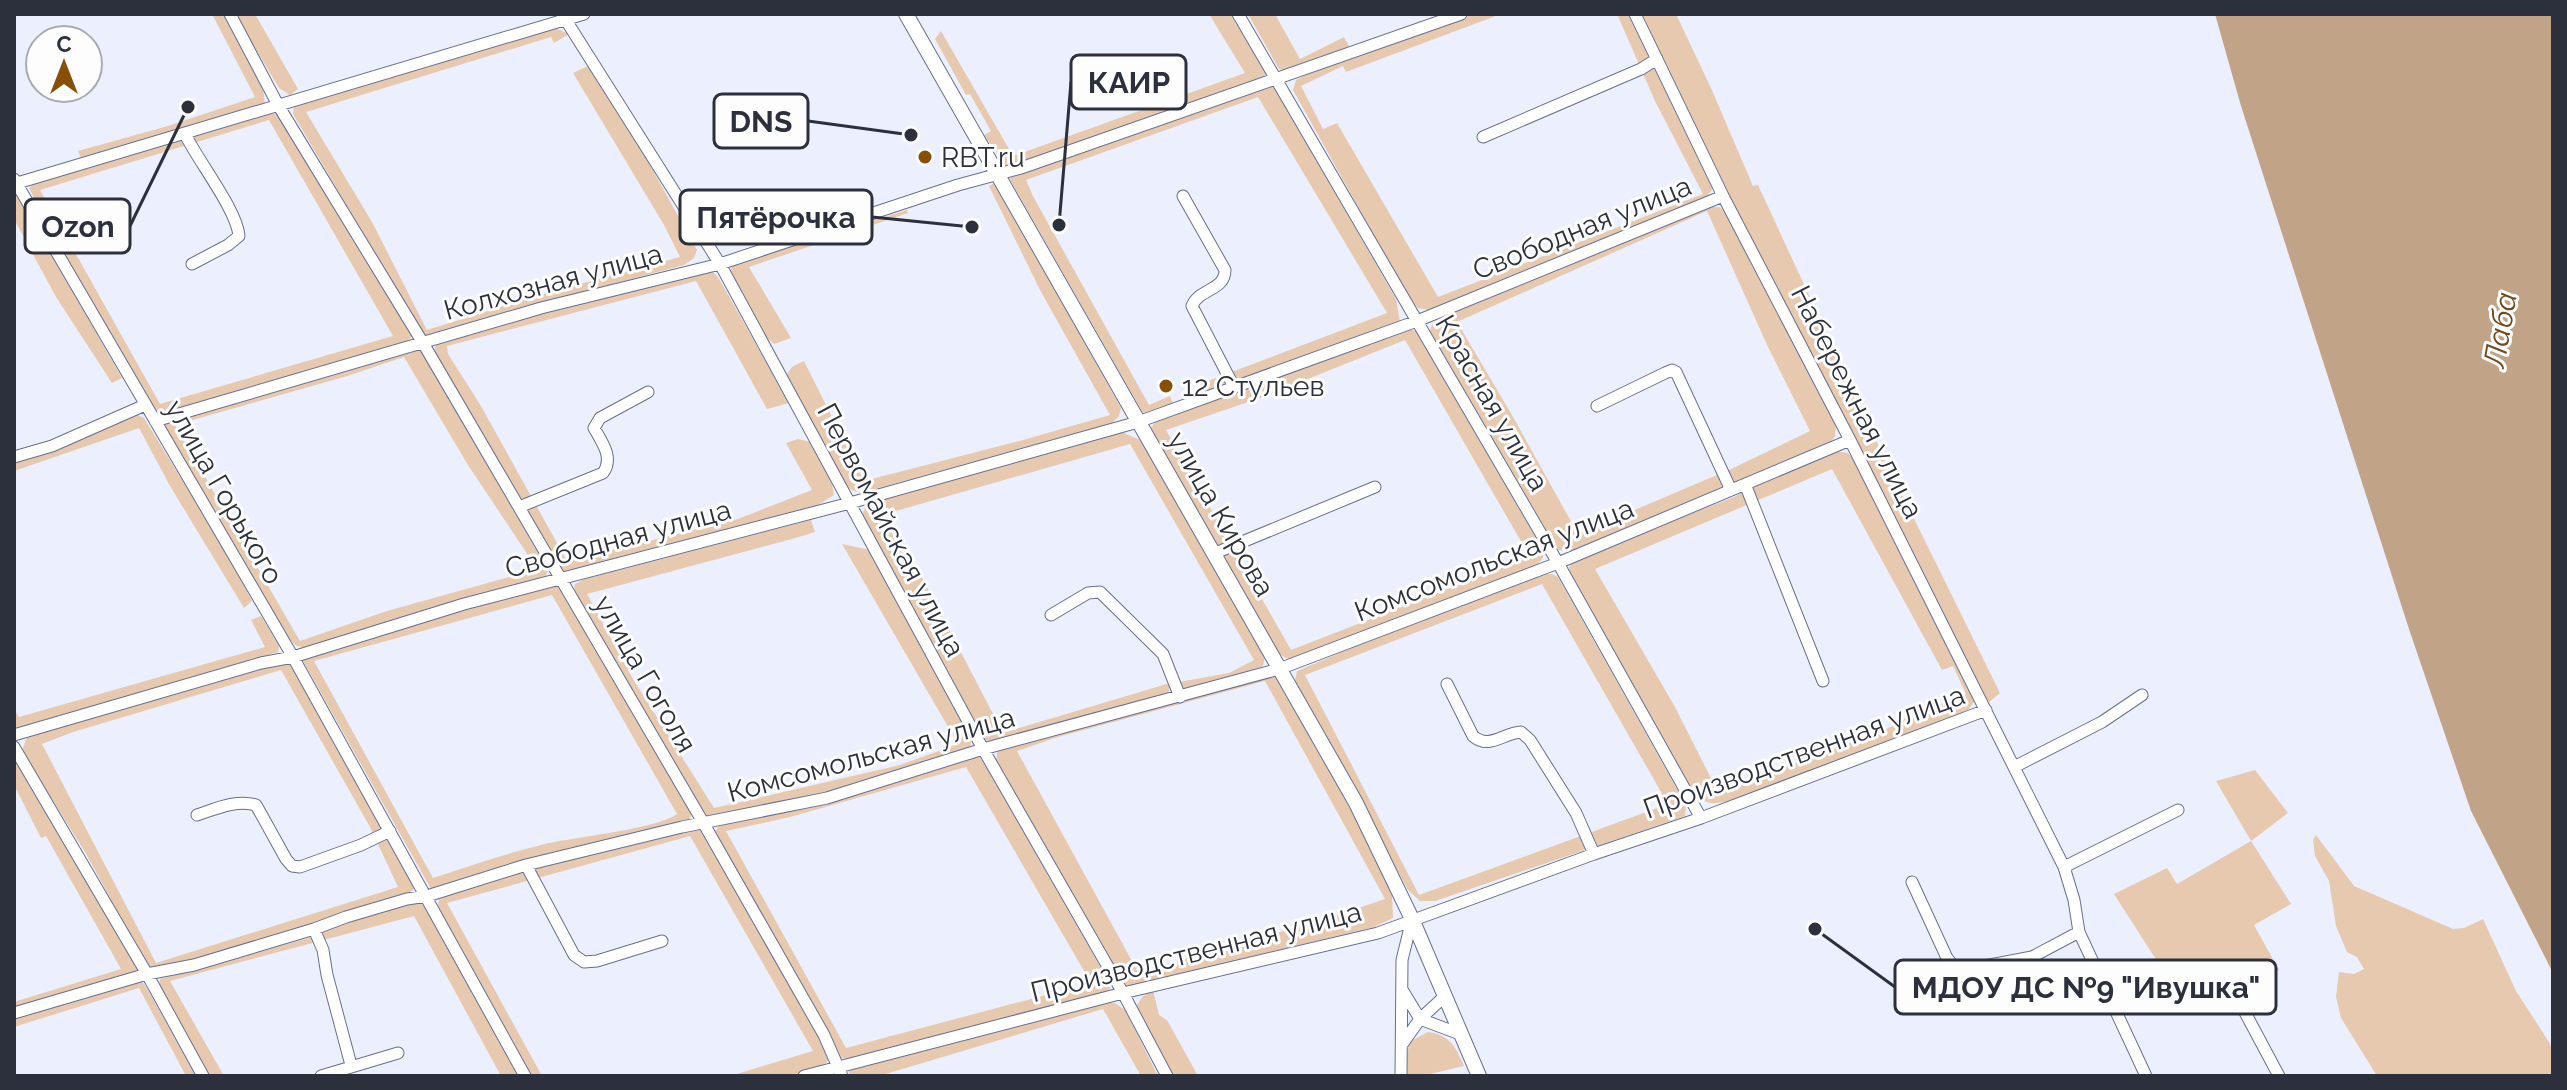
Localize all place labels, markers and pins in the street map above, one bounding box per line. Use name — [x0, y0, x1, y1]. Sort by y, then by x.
callout: КАИР — [1071, 55, 1186, 109]
callout: DNS — [714, 94, 808, 148]
place label: RBT.ru — [941, 141, 1025, 174]
marker: RBT.ru — [916, 148, 934, 166]
callout: Пятёрочка — [680, 190, 872, 244]
callout: Ozon — [25, 199, 130, 253]
place label: 12 Стульев — [1182, 370, 1324, 403]
marker: 12 Стульев — [1157, 377, 1175, 395]
callout: МДОУ ДС №9 "Ивушка" — [1895, 960, 2276, 1014]

